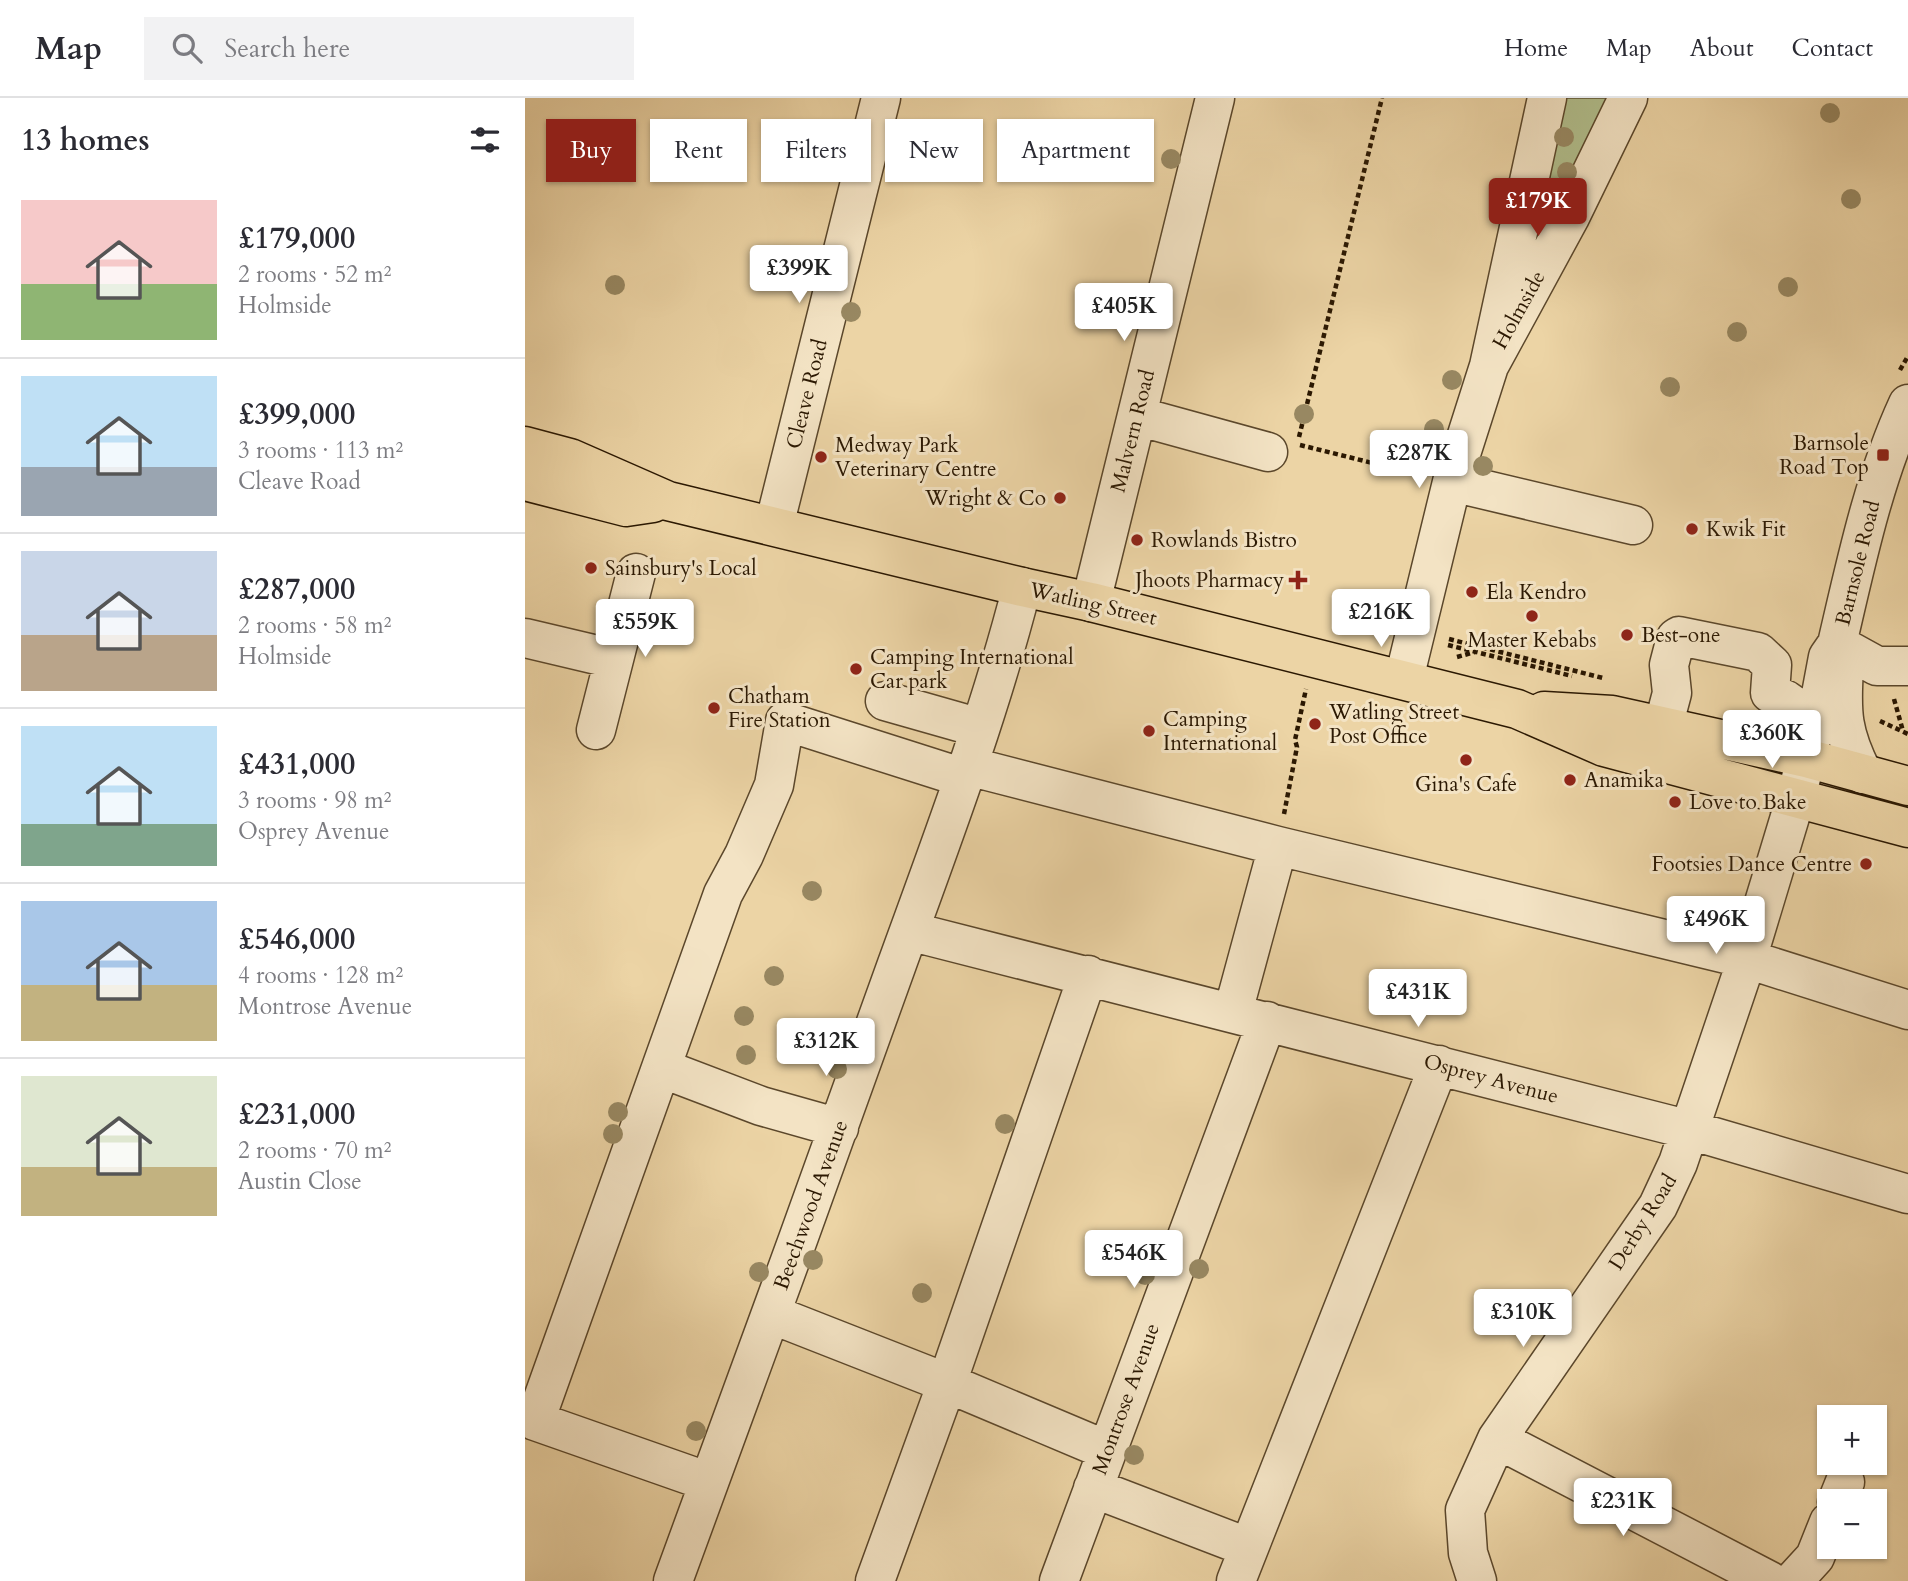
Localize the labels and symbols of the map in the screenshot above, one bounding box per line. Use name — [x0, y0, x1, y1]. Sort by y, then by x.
pin: £179K — [1489, 178, 1587, 238]
pin: £399K — [750, 246, 848, 305]
street label: Holmside — [1486, 266, 1552, 354]
pin: £405K — [1075, 284, 1173, 343]
street label: Cleave Road — [779, 336, 835, 452]
street label: Malvern Road — [1104, 366, 1162, 496]
place label: Barnsole Road Top — [1779, 429, 1869, 482]
pin: £287K — [1370, 430, 1468, 490]
place label: Medway Park Veterinary Centre — [835, 431, 996, 484]
marker: Barnsole Road Top — [1875, 447, 1891, 463]
marker: Medway Park Veterinary Centre — [813, 449, 829, 465]
place label: Wright & Co — [924, 484, 1046, 513]
marker: Wright & Co — [1052, 490, 1068, 506]
street label: Barnsole Road — [1828, 497, 1888, 629]
place label: Kwik Fit — [1706, 515, 1786, 544]
marker: Kwik Fit — [1684, 521, 1700, 537]
place label: Rowlands Bistro — [1151, 526, 1297, 555]
marker: Rowlands Bistro — [1129, 532, 1145, 548]
place label: Sainsbury's Local — [605, 554, 757, 583]
marker: Sainsbury's Local — [583, 560, 599, 576]
place label: Jhoots Pharmacy — [1132, 566, 1284, 595]
marker: Jhoots Pharmacy — [1290, 572, 1306, 588]
street label: Watling Street — [1025, 575, 1160, 633]
place label: Ela Kendro — [1486, 578, 1586, 607]
marker: Ela Kendro — [1464, 584, 1480, 600]
pin: £216K — [1332, 589, 1430, 649]
pin: £559K — [596, 600, 694, 659]
marker: Master Kebabs — [1524, 608, 1540, 624]
place label: Best-one — [1641, 621, 1721, 650]
place label: Master Kebabs — [1467, 626, 1597, 655]
marker: Best-one — [1619, 627, 1635, 643]
place label: Camping International Car park — [870, 643, 1074, 696]
marker: Camping International Car park — [848, 661, 864, 677]
place label: Chatham Fire Station — [728, 682, 831, 735]
place label: Watling Street Post Office — [1328, 698, 1459, 751]
marker: Chatham Fire Station — [706, 700, 722, 716]
place label: Camping International — [1163, 705, 1277, 758]
pin: £360K — [1723, 710, 1821, 770]
marker: Watling Street Post Office — [1307, 716, 1323, 732]
marker: Camping International — [1141, 723, 1157, 739]
marker: Gina's Cafe — [1458, 752, 1474, 768]
place label: Anamika — [1584, 766, 1664, 795]
place label: Gina's Cafe — [1415, 770, 1517, 799]
marker: Anamika — [1562, 772, 1578, 788]
place label: Love to Bake — [1689, 788, 1807, 817]
marker: Love to Bake — [1667, 794, 1683, 810]
place label: Footsies Dance Centre — [1651, 850, 1852, 879]
marker: Footsies Dance Centre — [1858, 856, 1874, 872]
pin: £496K — [1667, 896, 1765, 956]
pin: £431K — [1369, 970, 1467, 1029]
pin: £312K — [777, 1018, 875, 1078]
street label: Osprey Avenue — [1420, 1047, 1562, 1111]
street label: Beechwood Avenue — [767, 1116, 855, 1294]
street label: Derby Road — [1602, 1168, 1684, 1276]
pin: £546K — [1085, 1230, 1183, 1290]
pin: £310K — [1474, 1290, 1572, 1349]
street label: Montrose Avenue — [1085, 1319, 1167, 1479]
pin: £231K — [1574, 1478, 1672, 1538]

